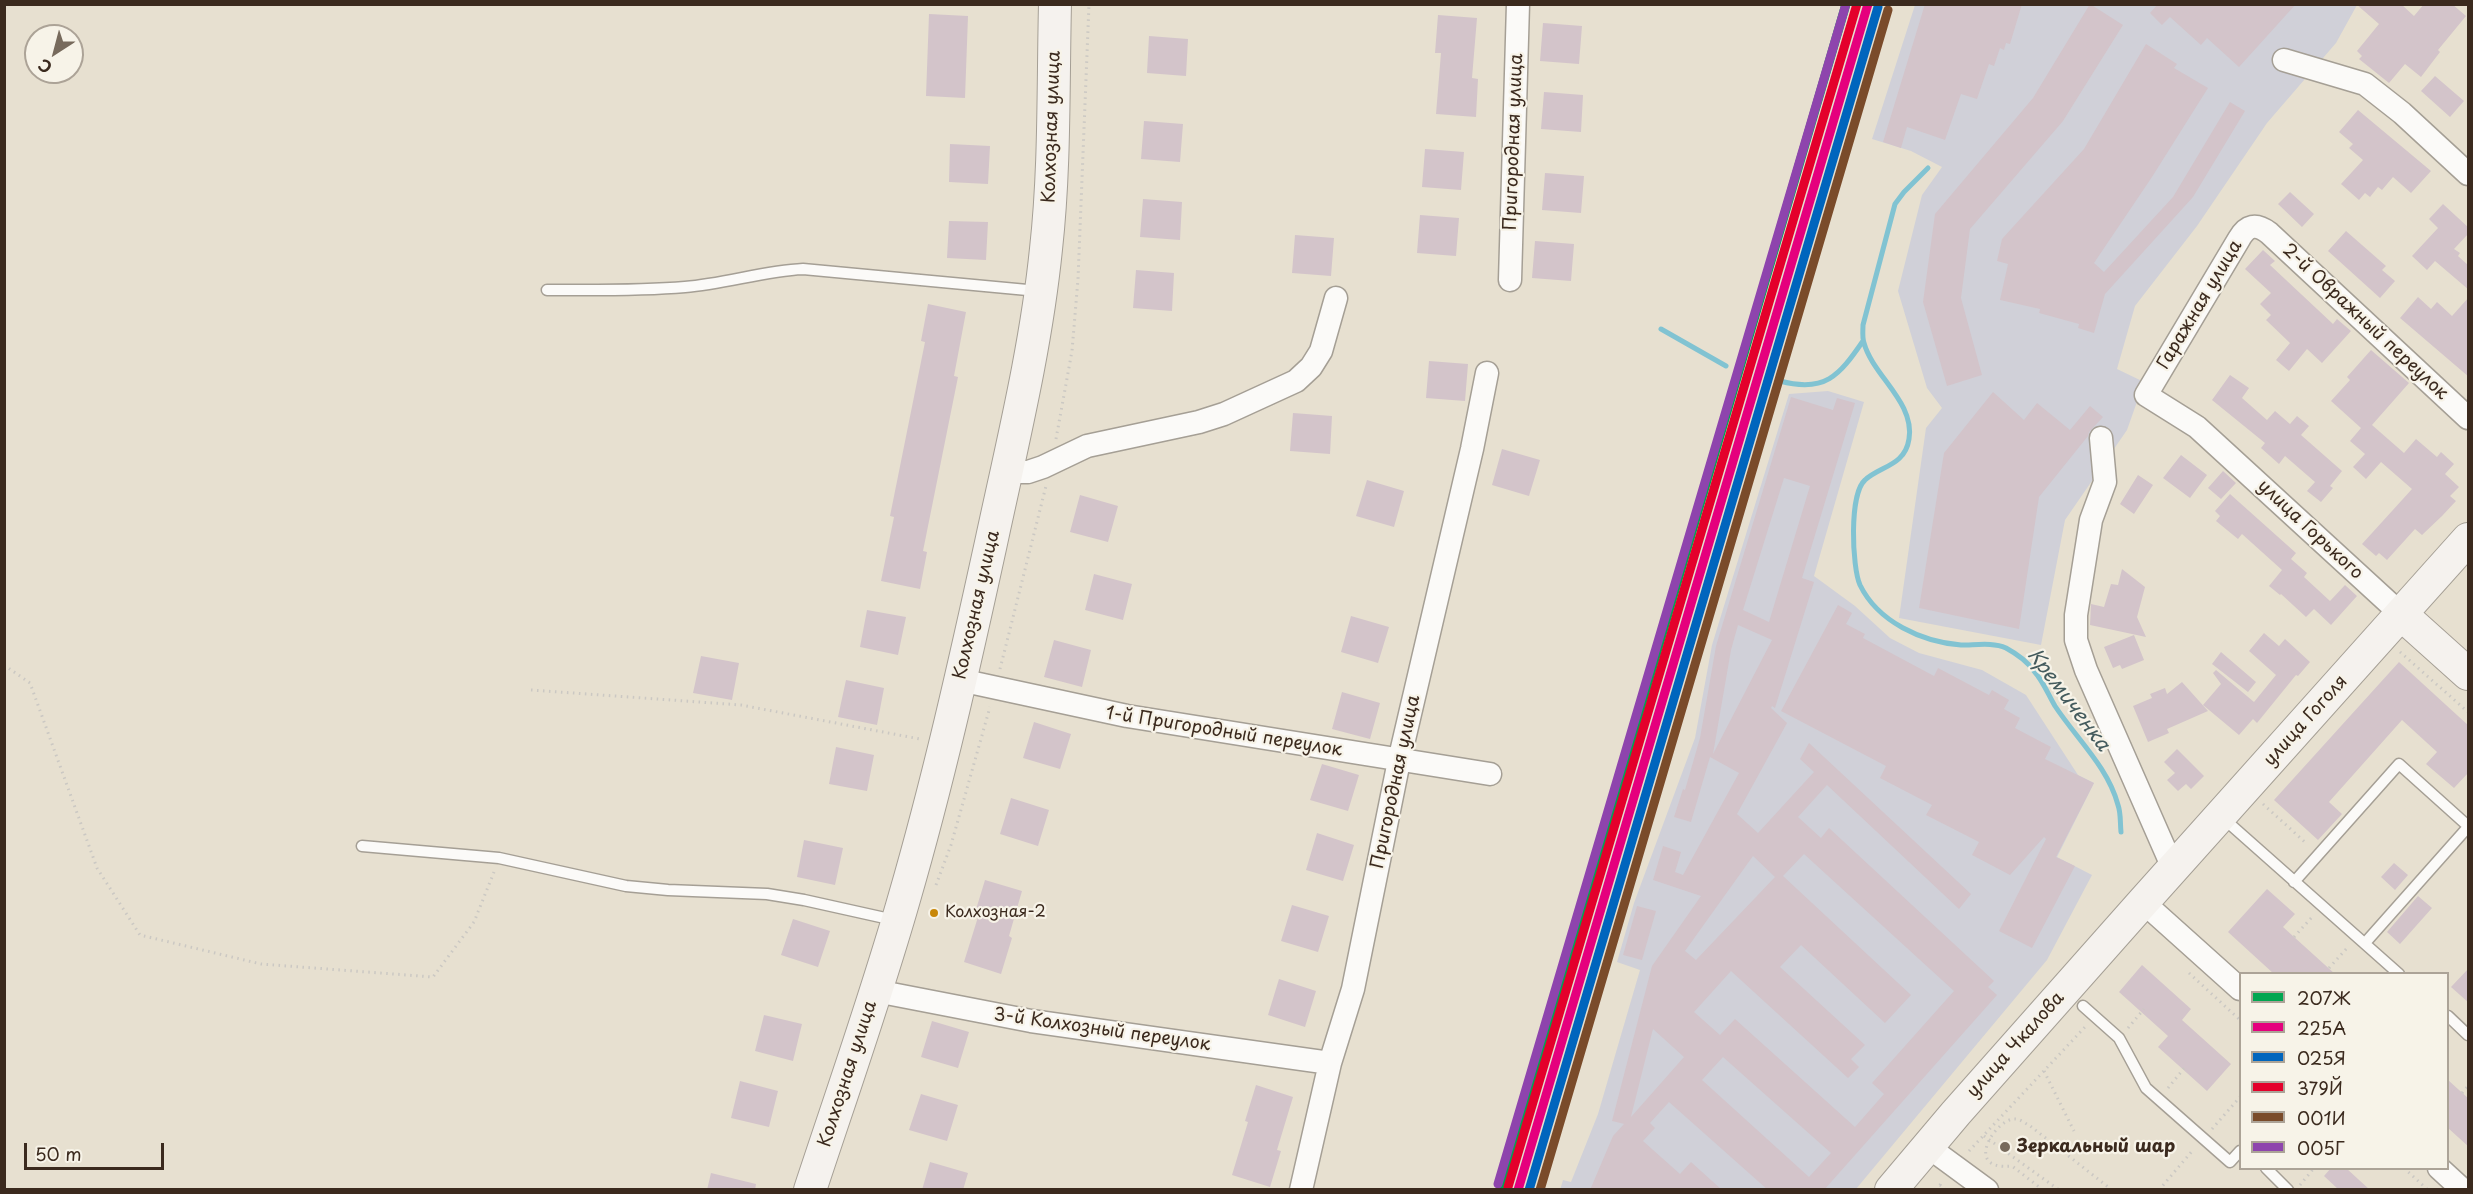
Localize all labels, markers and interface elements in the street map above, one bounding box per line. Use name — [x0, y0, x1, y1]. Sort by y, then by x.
north arrow — [24, 24, 84, 84]
street label: Колхозная улица — [1039, 50, 1065, 204]
street label: Пригородная улица — [1500, 53, 1528, 231]
text: С — [33, 54, 57, 80]
street label: Гаражная улица — [2153, 237, 2247, 373]
street label: 2-й Овражный переулок — [2278, 239, 2452, 405]
street label: улица Горького — [2253, 476, 2367, 584]
street label: Колхозная улица — [949, 528, 1005, 682]
water label: Кремиченка — [2022, 644, 2114, 756]
street label: улица Гоголя — [2260, 671, 2352, 771]
street label: Пригородная улица — [1367, 693, 1425, 871]
street label: 1-й Пригородный переулок — [1104, 703, 1344, 761]
place label: Колхозная-2 — [945, 903, 1046, 923]
marker: Колхозная-2 — [928, 907, 940, 919]
legend — [2239, 972, 2449, 1170]
text: 207Ж — [2297, 984, 2350, 1011]
street label: улица Чкалова — [1963, 988, 2069, 1102]
street label: Колхозная улица — [814, 998, 882, 1150]
street label: 3-й Колхозный переулок — [992, 1004, 1212, 1056]
text: 225А — [2297, 1014, 2346, 1041]
text: 025Я — [2297, 1044, 2346, 1071]
text: 379Й — [2297, 1074, 2343, 1101]
text: 001И — [2297, 1104, 2346, 1131]
scale bar — [27, 1131, 166, 1169]
text: 005Г — [2297, 1134, 2345, 1161]
place label: Зеркальный шар — [2017, 1136, 2175, 1158]
text: 50 m — [35, 1140, 82, 1167]
marker: Зеркальный шар — [1998, 1140, 2012, 1154]

